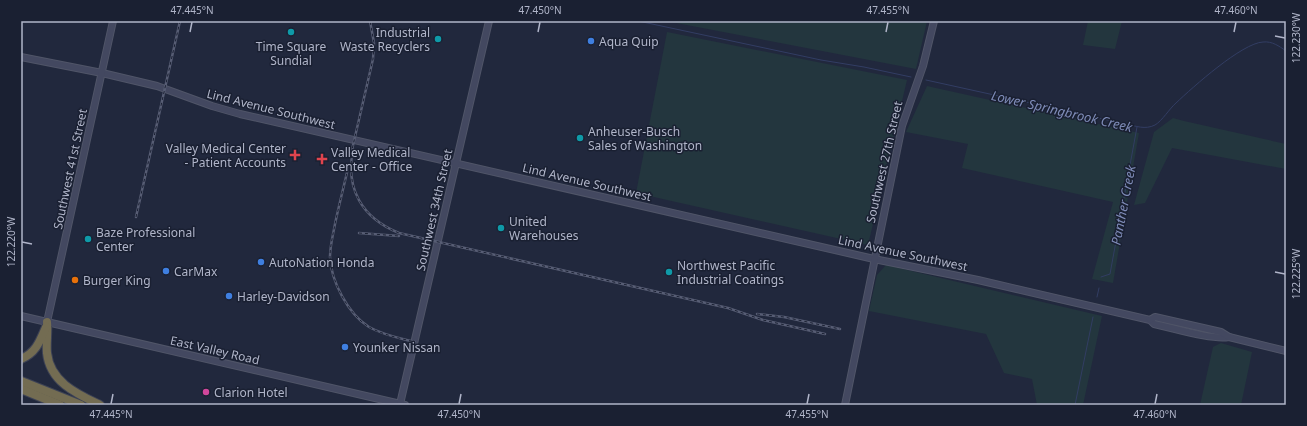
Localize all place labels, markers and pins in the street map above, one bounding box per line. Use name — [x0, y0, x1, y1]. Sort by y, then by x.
place label: Industrial Waste Recyclers — [340, 24, 430, 55]
marker: Time Square Sundial — [286, 27, 296, 37]
place label: Aqua Quip — [599, 33, 659, 50]
marker: Industrial Waste Recyclers — [433, 34, 443, 44]
marker: Aqua Quip — [586, 36, 596, 46]
place label: Time Square Sundial — [256, 38, 326, 69]
place label: Anheuser-Busch Sales of Washington — [588, 123, 702, 154]
marker: Anheuser-Busch Sales of Washington — [575, 133, 585, 143]
place label: Valley Medical Center - Patient Accounts — [166, 140, 286, 171]
place label: Valley Medical Center - Office — [331, 144, 412, 175]
marker: Valley Medical Center - Patient Accounts — [289, 149, 301, 161]
marker: Valley Medical Center - Office — [316, 153, 328, 165]
place label: United Warehouses — [509, 213, 579, 244]
marker: United Warehouses — [496, 223, 506, 233]
place label: Baze Professional Center — [96, 224, 195, 255]
marker: Baze Professional Center — [83, 234, 93, 244]
place label: AutoNation Honda — [269, 254, 374, 271]
marker: AutoNation Honda — [256, 257, 266, 267]
place label: Northwest Pacific Industrial Coatings — [677, 257, 784, 288]
place label: CarMax — [174, 263, 218, 280]
marker: CarMax — [161, 266, 171, 276]
marker: Northwest Pacific Industrial Coatings — [664, 267, 674, 277]
place label: Burger King — [83, 272, 151, 289]
marker: Burger King — [70, 275, 80, 285]
place label: Harley-Davidson — [237, 288, 330, 305]
marker: Harley-Davidson — [224, 291, 234, 301]
place label: Younker Nissan — [353, 339, 440, 356]
marker: Younker Nissan — [340, 342, 350, 352]
place label: Clarion Hotel — [214, 384, 288, 401]
marker: Clarion Hotel — [201, 387, 211, 397]

